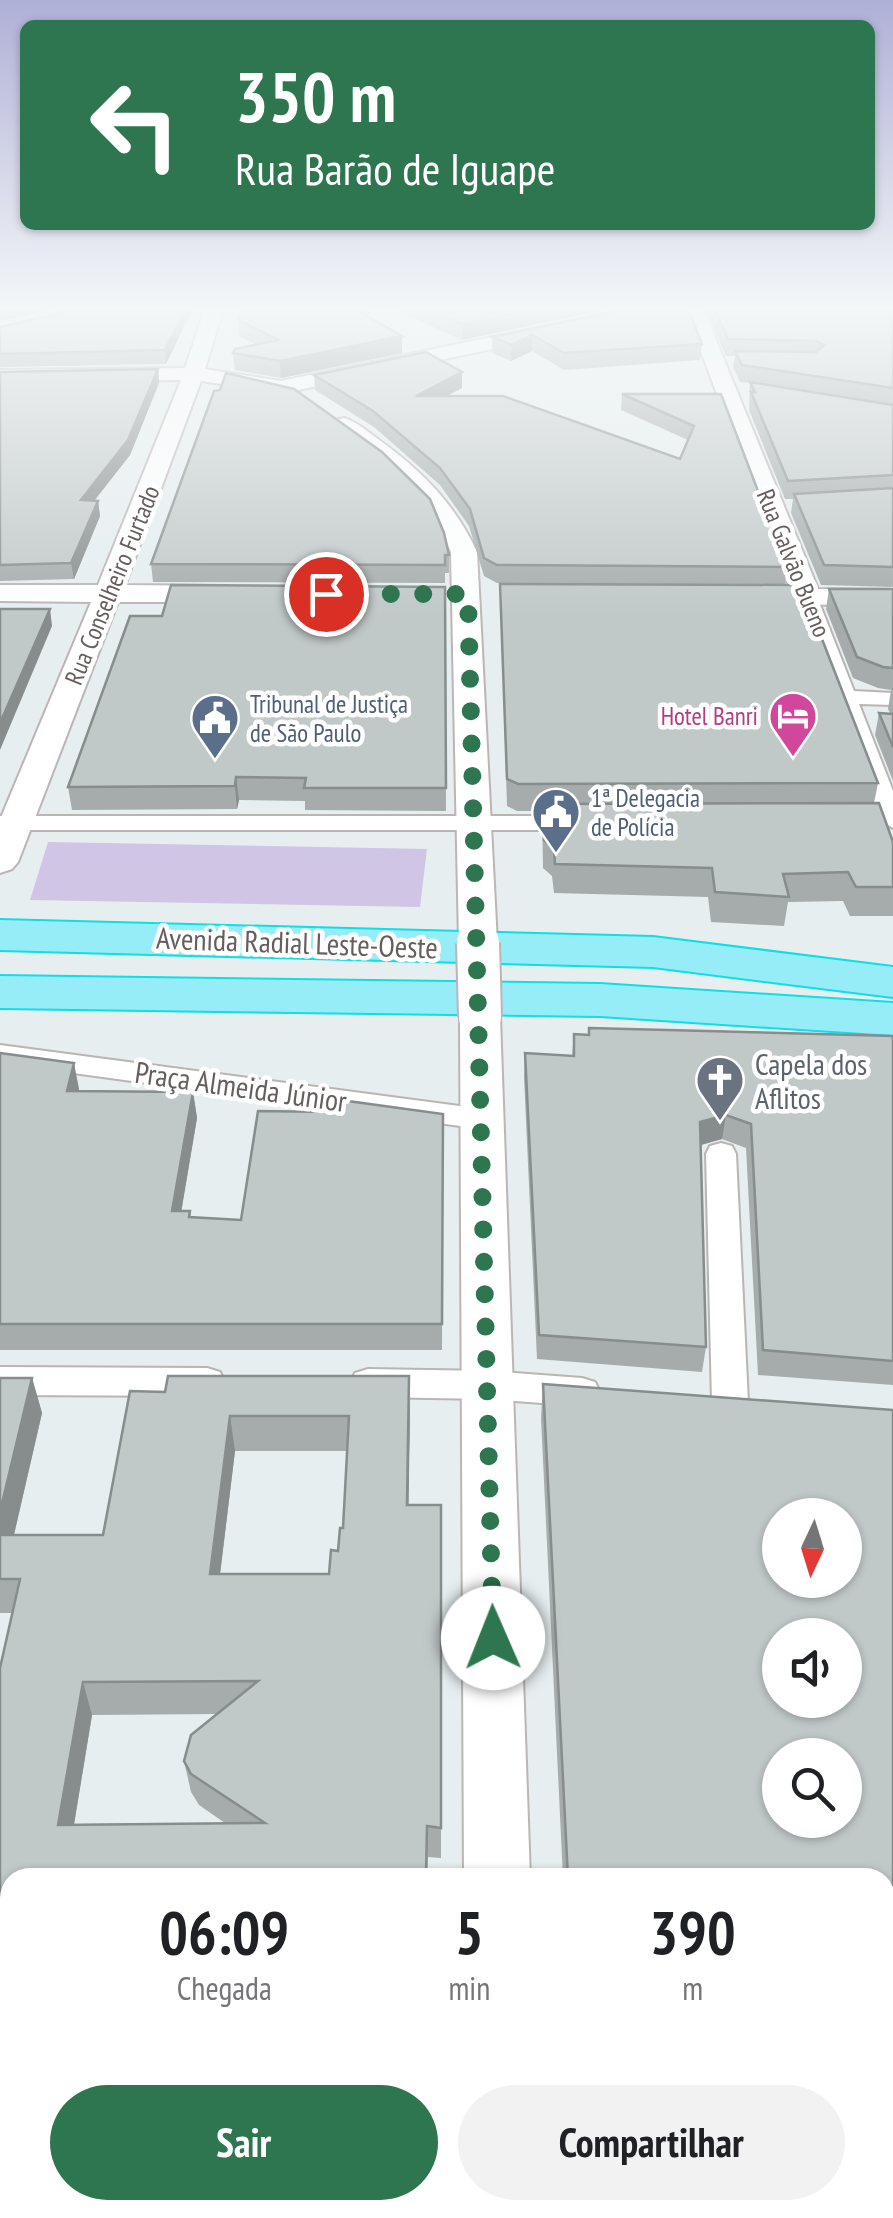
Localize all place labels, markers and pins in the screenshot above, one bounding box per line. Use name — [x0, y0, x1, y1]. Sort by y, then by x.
pin — [284, 552, 369, 637]
place label: Tribunal de Justiça de São Paulo — [250, 688, 408, 749]
hotel icon: Hotel Banri — [767, 690, 819, 758]
public building icon: Tribunal de Justiça de São Paulo — [189, 692, 241, 760]
place label: Hotel Banri — [661, 700, 758, 732]
place label: 1ª Delegacia de Polícia — [591, 782, 700, 843]
public building icon: 1ª Delegacia de Polícia — [530, 786, 582, 854]
place label: Capela dos Aflitos — [755, 1044, 867, 1117]
church icon: Capela dos Aflitos — [694, 1054, 746, 1122]

